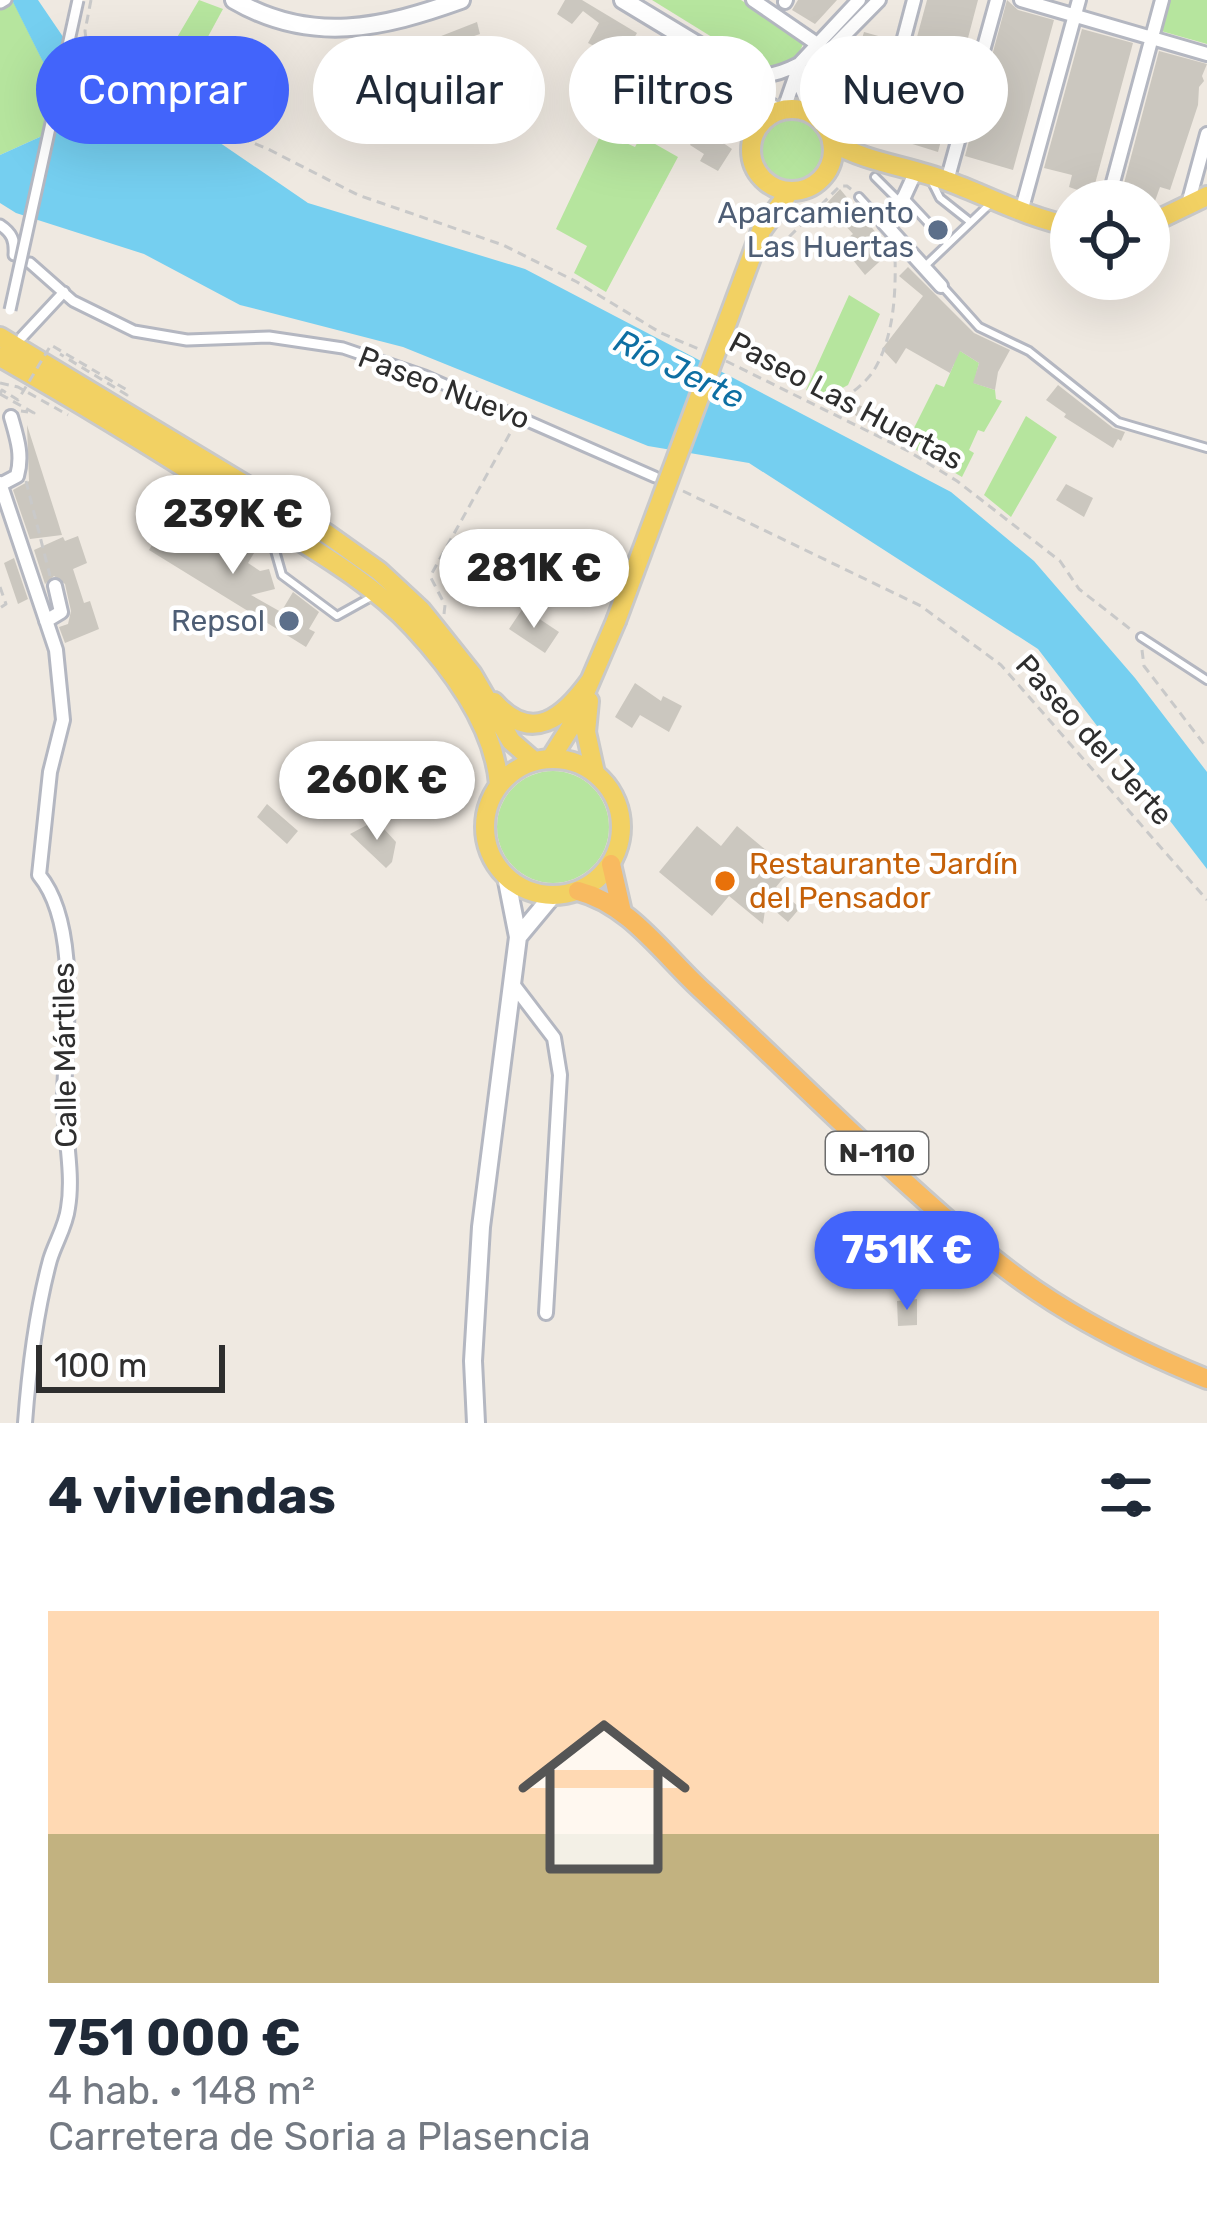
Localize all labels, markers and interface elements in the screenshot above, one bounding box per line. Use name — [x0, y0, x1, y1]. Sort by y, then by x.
chip: Comprar — [36, 36, 289, 144]
chip: Alquilar — [313, 36, 545, 144]
chip: Filtros — [569, 36, 776, 144]
chip: Nuevo — [800, 36, 1008, 144]
map controls — [1050, 180, 1170, 300]
button: locate — [1050, 180, 1170, 300]
place label: Aparcamiento Las Huertas — [718, 195, 914, 265]
marker: Aparcamiento Las Huertas — [925, 217, 951, 243]
water label: Río Jerte — [608, 321, 750, 417]
street label: Paseo Las Huertas — [723, 324, 969, 478]
street label: Paseo Nuevo — [353, 339, 535, 437]
pin: 239K € — [135, 475, 331, 577]
text: 239K € — [163, 491, 303, 537]
pin: 281K € — [436, 529, 632, 631]
text: 281K € — [466, 545, 602, 591]
place label: Repsol — [171, 603, 265, 639]
marker: Repsol — [276, 608, 302, 634]
street label: Paseo del Jerte — [1008, 647, 1180, 833]
pin: 260K € — [279, 741, 475, 843]
text: 260K € — [306, 757, 448, 803]
place label: Restaurante Jardín del Pensador — [749, 846, 1018, 916]
marker: Restaurante Jardín del Pensador — [712, 868, 738, 894]
street label: Calle Mártiles — [45, 962, 85, 1148]
road number: N-110 — [826, 1132, 928, 1174]
pin: 751K € — [809, 1211, 1005, 1313]
text: 751K € — [841, 1227, 973, 1273]
scale bar — [36, 1339, 225, 1392]
text: 100 m — [54, 1346, 147, 1385]
icon: filters — [1093, 1462, 1159, 1528]
text: 4 viviendas — [48, 1465, 336, 1526]
icon: home — [496, 1689, 712, 1905]
text: 751 000 € — [48, 2007, 301, 2068]
text: 4 hab. · 148 m² — [48, 2068, 315, 2114]
text: Carretera de Soria a Plasencia — [48, 2114, 591, 2160]

